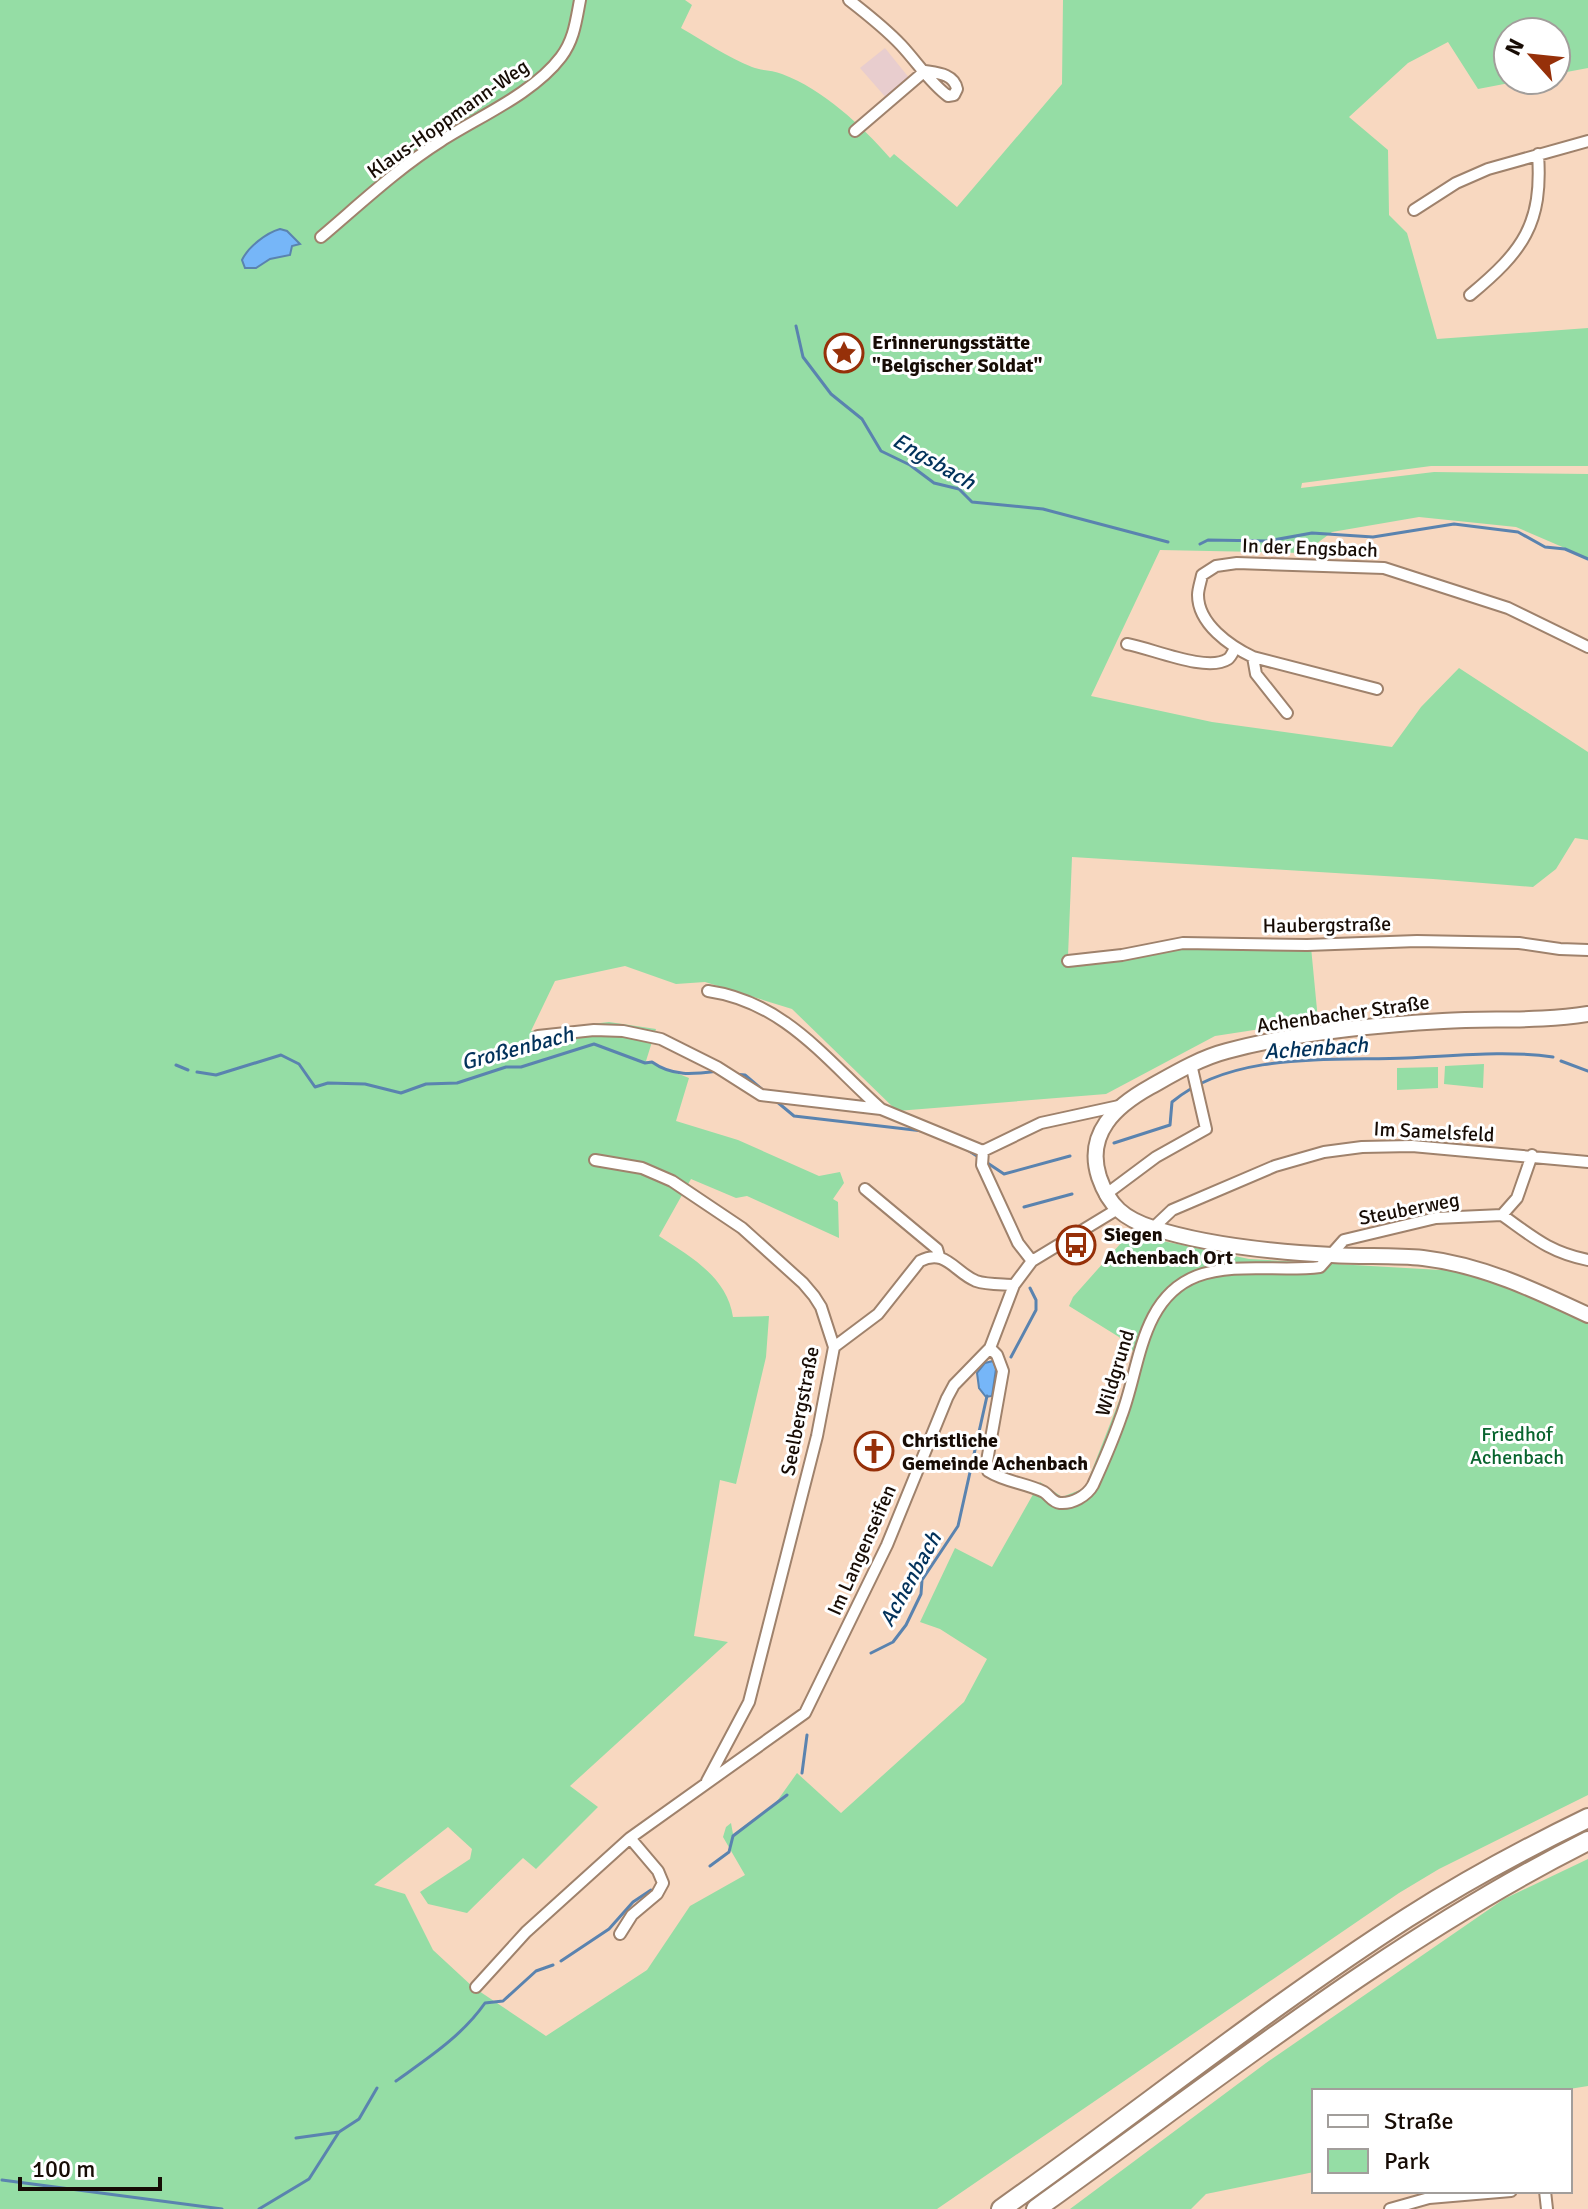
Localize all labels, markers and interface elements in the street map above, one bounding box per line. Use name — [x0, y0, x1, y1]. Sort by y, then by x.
north arrow — [1492, 16, 1572, 96]
text: N — [1499, 34, 1530, 60]
street label: Klaus-Hoppmann-Weg — [362, 54, 534, 184]
place label: Erinnerungsstätte "Belgischer Soldat" — [872, 330, 1043, 378]
place icon: Erinnerungsstätte "Belgischer Soldat" — [823, 332, 865, 374]
water label: Engsbach — [888, 427, 981, 496]
street label: In der Engsbach — [1242, 533, 1378, 563]
street label: Haubergstraße — [1263, 911, 1391, 939]
street label: Achenbacher Straße — [1255, 990, 1431, 1038]
water label: Großenbach — [458, 1020, 577, 1076]
water label: Achenbach — [1263, 1031, 1370, 1065]
street label: Im Samelsfeld — [1373, 1116, 1495, 1148]
street label: Steuberweg — [1357, 1187, 1461, 1231]
place label: Siegen Achenbach Ort — [1104, 1222, 1233, 1270]
bus stop icon: Siegen Achenbach Ort — [1055, 1224, 1097, 1266]
street label: Wildgrund — [1090, 1327, 1140, 1419]
street label: Seelbergstraße — [775, 1344, 825, 1478]
park label: Friedhof Achenbach — [1470, 1422, 1564, 1470]
place label: Christliche Gemeinde Achenbach — [902, 1428, 1088, 1476]
church icon: Christliche Gemeinde Achenbach — [853, 1430, 895, 1472]
street label: Im Langenseifen — [822, 1481, 902, 1619]
water label: Achenbach — [873, 1526, 947, 1631]
legend — [1312, 2089, 1572, 2193]
text: Straße — [1384, 2106, 1454, 2136]
scale bar — [20, 2141, 160, 2191]
text: Park — [1384, 2146, 1430, 2176]
text: 100 m — [32, 2154, 95, 2184]

